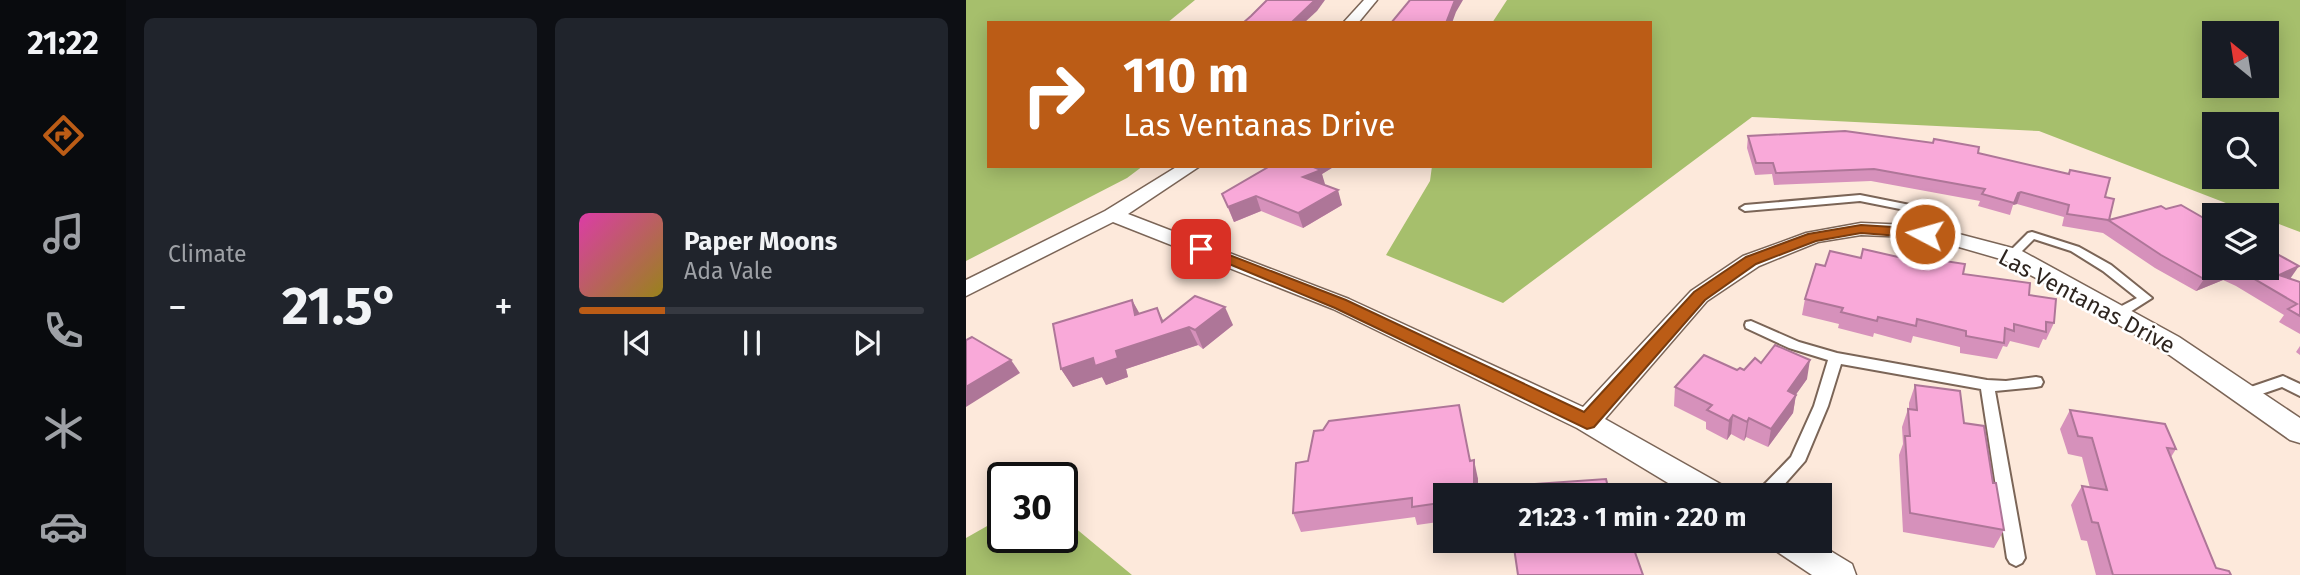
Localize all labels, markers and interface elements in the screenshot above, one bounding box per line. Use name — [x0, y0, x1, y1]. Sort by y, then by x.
north arrow — [2202, 21, 2278, 98]
map controls — [2202, 21, 2279, 280]
text: 21:22 — [27, 24, 99, 62]
text: 110 m — [1123, 46, 1249, 105]
icon: right — [1008, 49, 1099, 140]
text: Las Ventanas Drive — [1123, 106, 1395, 144]
icon: directions — [39, 111, 88, 160]
button: search — [2202, 112, 2279, 189]
position arrow — [1888, 197, 1962, 271]
button: layers — [2202, 203, 2279, 280]
icon: music — [39, 209, 88, 258]
pin — [1171, 219, 1231, 279]
text: Paper Moons — [684, 226, 837, 257]
icon: arrive — [1182, 230, 1220, 268]
text: Climate — [168, 240, 247, 268]
street label: Las Ventanas Drive — [1994, 243, 2180, 359]
text: Ada Vale — [684, 257, 773, 285]
text: 21.5° — [282, 275, 399, 338]
text: − — [168, 284, 187, 330]
text: + — [494, 284, 513, 330]
icon: phone — [39, 306, 88, 355]
icon: previous — [618, 324, 656, 362]
icon: pause — [733, 324, 771, 362]
icon: next — [848, 324, 886, 362]
icon: climate — [39, 404, 88, 453]
speed limit sign: 30 — [987, 462, 1078, 553]
icon: car — [39, 502, 88, 551]
text: 21:23 · 1 min · 220 m — [1519, 502, 1746, 533]

